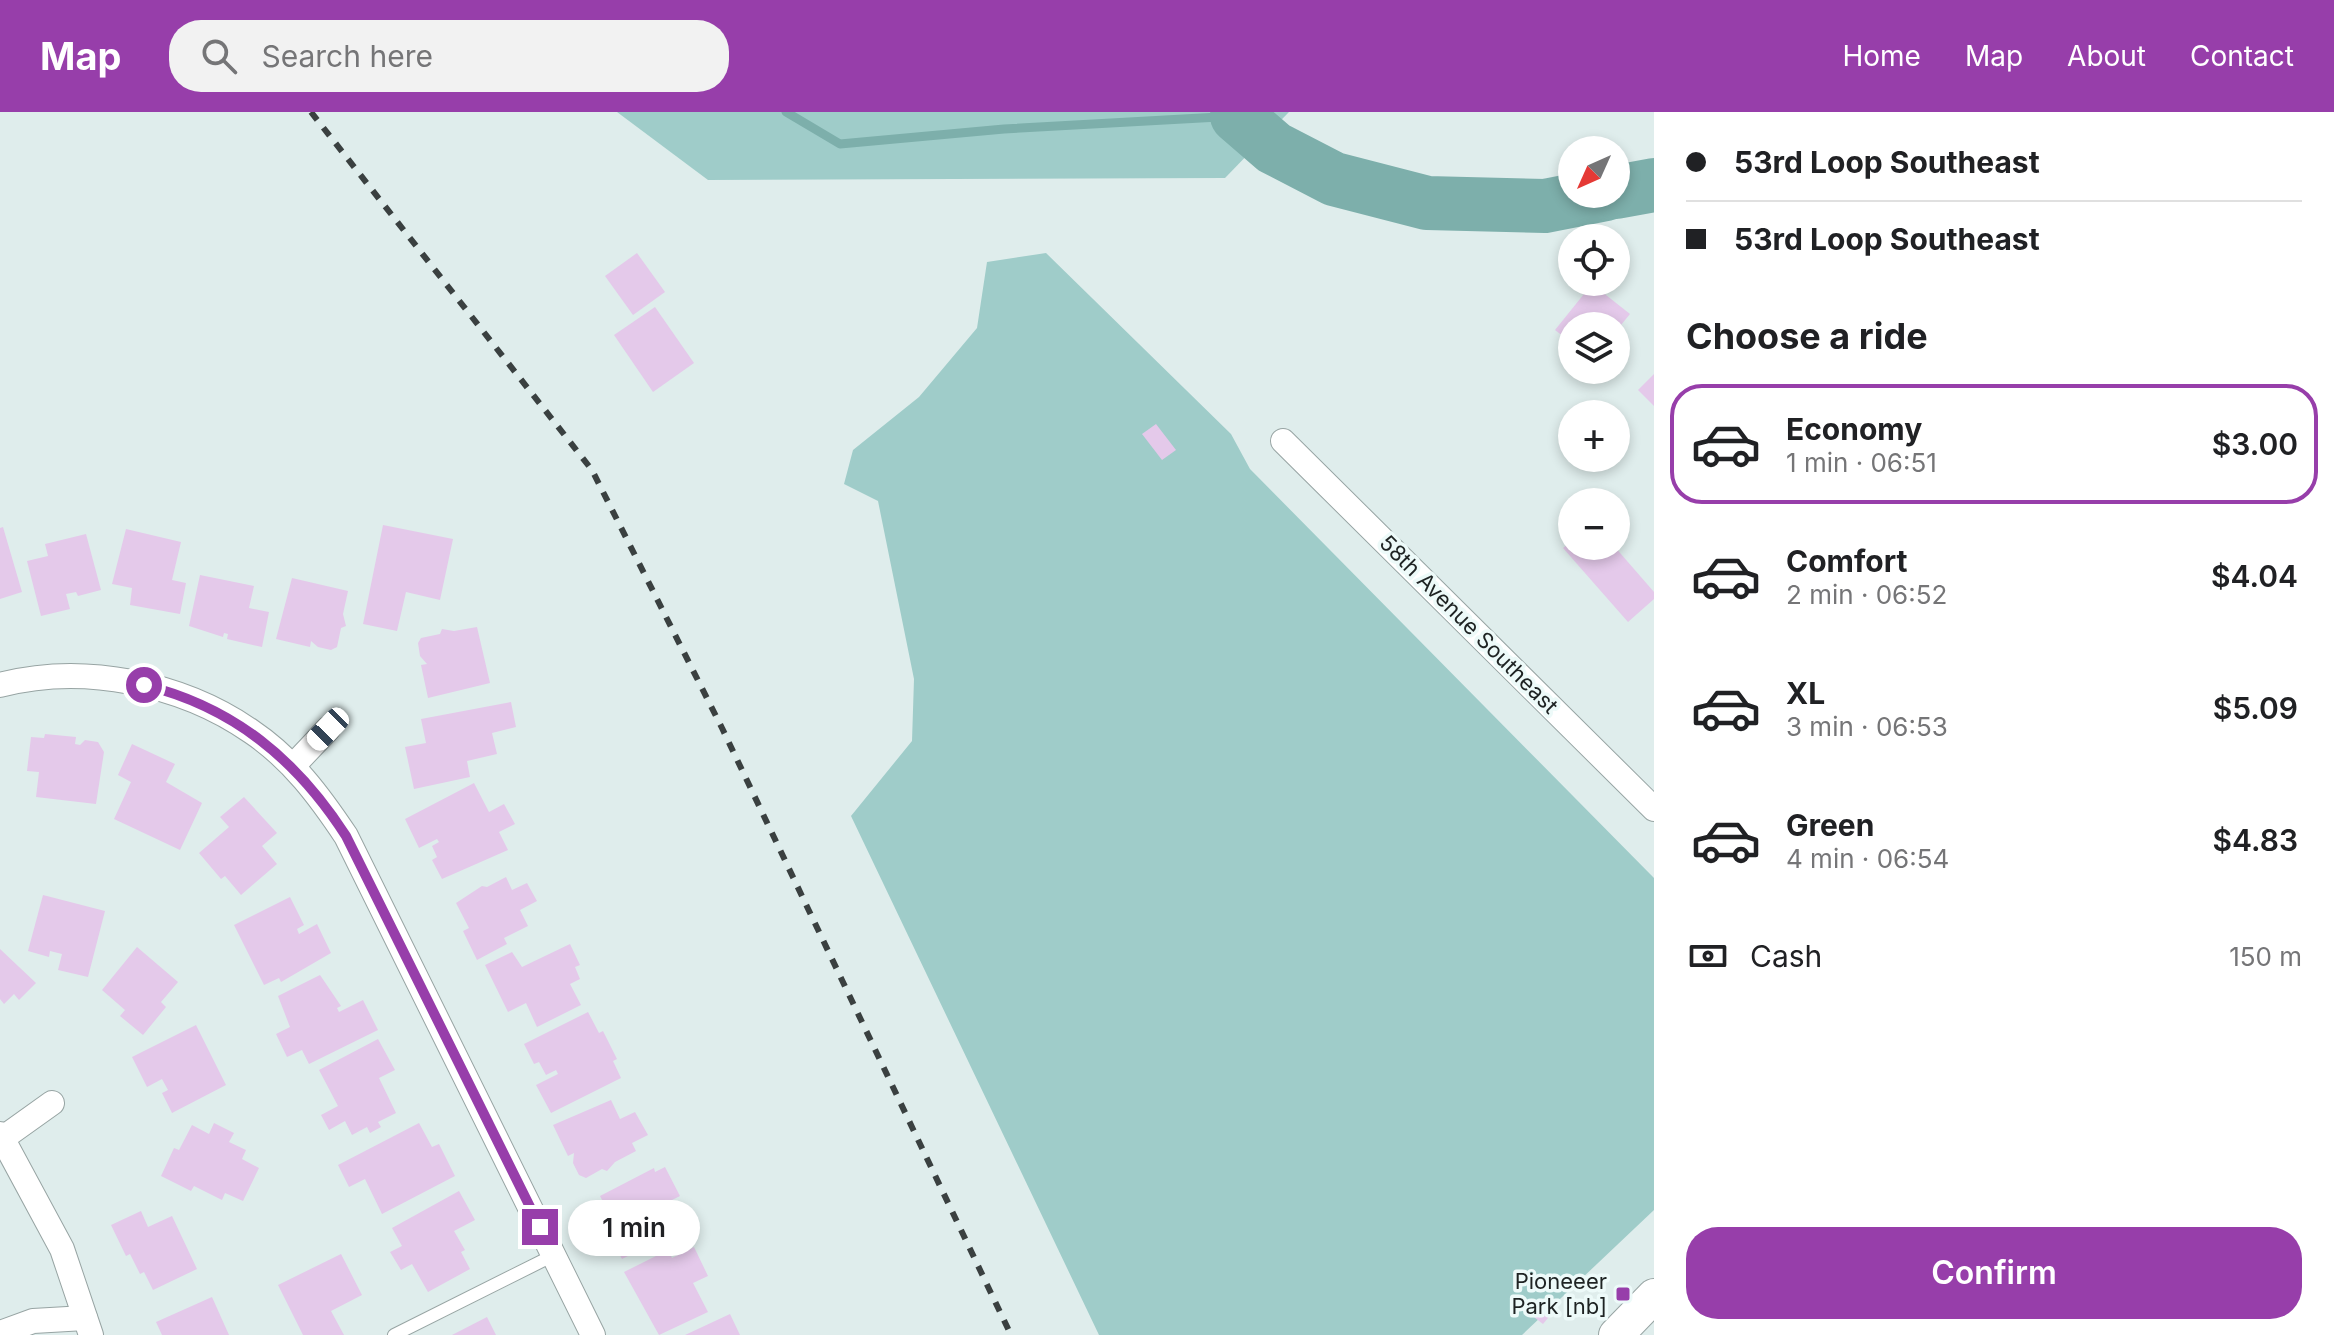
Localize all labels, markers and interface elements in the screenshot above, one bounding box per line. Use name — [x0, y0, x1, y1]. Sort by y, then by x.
search box — [169, 20, 729, 92]
text: Map — [40, 33, 121, 79]
icon: search — [197, 34, 241, 78]
text: Search here — [261, 38, 433, 74]
text: Home — [1842, 39, 1921, 73]
text: Map — [1965, 39, 2023, 73]
text: About — [2067, 39, 2146, 73]
text: Contact — [2190, 39, 2294, 73]
north arrow — [1558, 136, 1630, 208]
map controls — [1558, 136, 1630, 560]
text: 53rd Loop Southeast — [1734, 144, 2040, 180]
text: 53rd Loop Southeast — [1734, 221, 2040, 257]
button: locate — [1558, 224, 1630, 296]
button: layers — [1558, 312, 1630, 384]
text: Choose a ride — [1686, 314, 1928, 358]
button: + — [1558, 400, 1630, 472]
icon: car — [1690, 408, 1762, 480]
text: Economy — [1786, 411, 1922, 447]
text: $3.00 — [2212, 426, 2298, 462]
text: 1 min · 06:51 — [1786, 447, 1937, 478]
button: − — [1558, 488, 1630, 560]
street label: 58th Avenue Southeast — [1374, 529, 1564, 719]
icon: car — [1690, 540, 1762, 612]
text: Comfort — [1786, 543, 1907, 579]
text: $4.04 — [2211, 558, 2298, 594]
text: 2 min · 06:52 — [1786, 579, 1947, 610]
route start — [126, 667, 162, 703]
icon: car — [1690, 672, 1762, 744]
text: XL — [1786, 675, 1825, 711]
text: $5.09 — [2213, 690, 2298, 726]
car — [303, 703, 353, 755]
text: 3 min · 06:53 — [1786, 711, 1948, 742]
icon: car — [1690, 804, 1762, 876]
text: Green — [1786, 807, 1874, 843]
text: $4.83 — [2212, 822, 2298, 858]
text: 4 min · 06:54 — [1786, 843, 1949, 874]
icon: cash — [1686, 934, 1730, 978]
text: Cash — [1750, 938, 1822, 974]
text: 150 m — [2229, 941, 2302, 972]
callout: 1 min — [568, 1199, 700, 1255]
route end — [522, 1209, 558, 1245]
text: 1 min — [602, 1212, 666, 1243]
button: Confirm — [1686, 1227, 2302, 1319]
place label: Pioneeer Park [nb] — [1511, 1268, 1607, 1319]
marker: Pioneeer Park [nb] — [1614, 1285, 1632, 1303]

